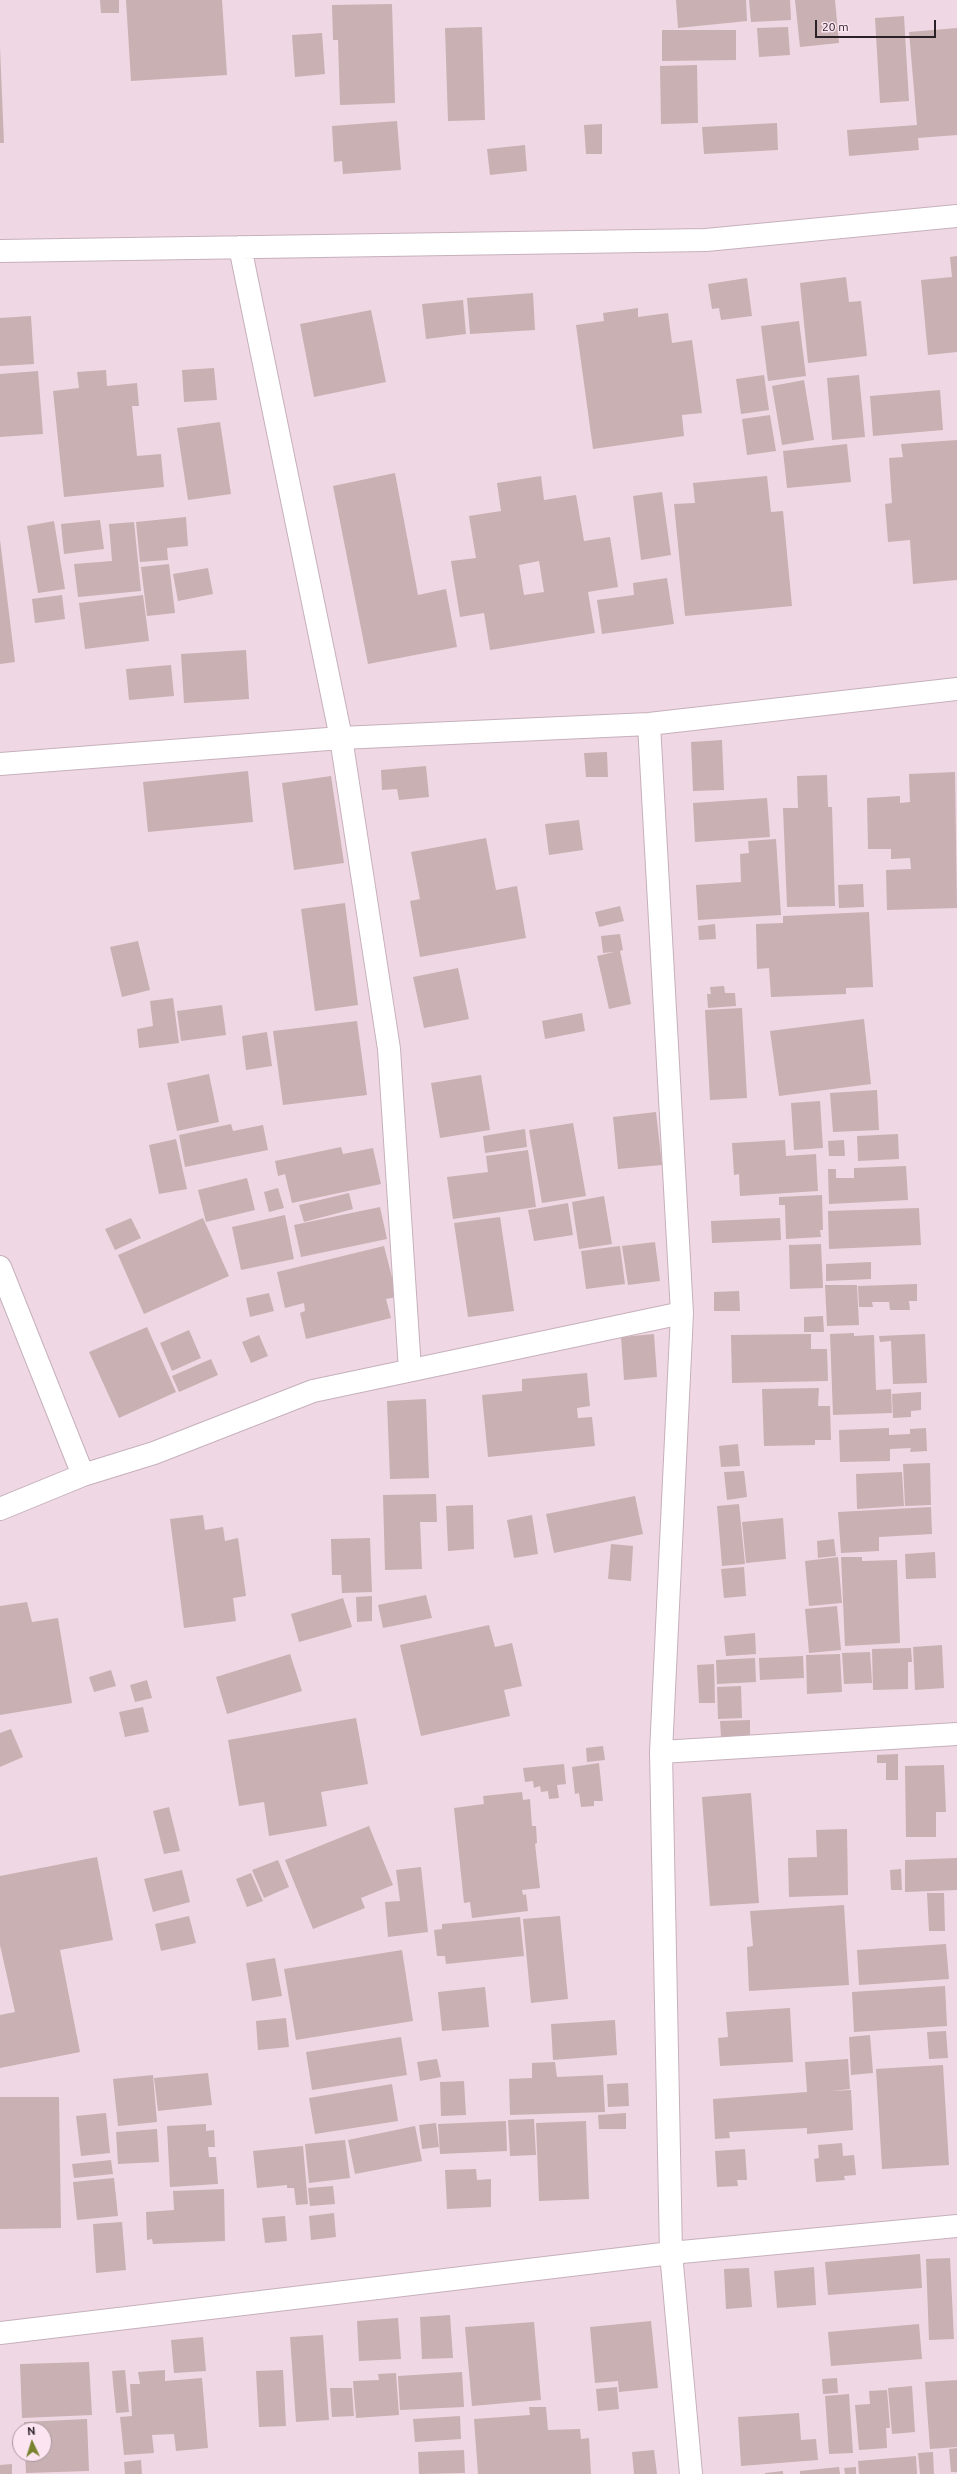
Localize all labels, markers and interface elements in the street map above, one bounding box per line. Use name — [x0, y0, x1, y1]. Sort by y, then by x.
scale bar — [817, 12, 938, 38]
text: 20 m — [822, 20, 849, 33]
north arrow — [12, 2422, 52, 2462]
text: N — [27, 2425, 36, 2437]

